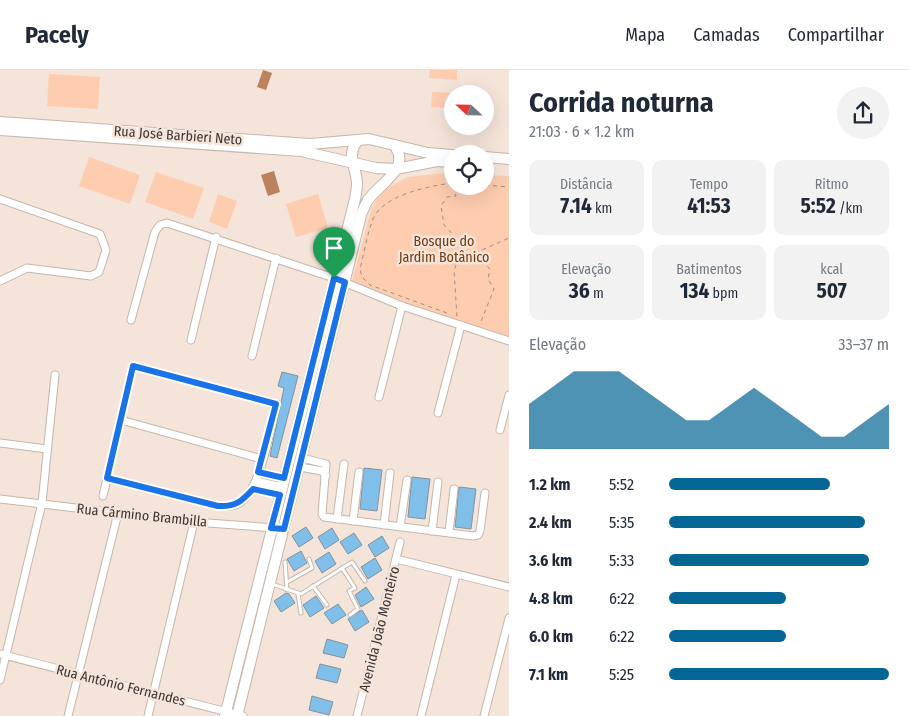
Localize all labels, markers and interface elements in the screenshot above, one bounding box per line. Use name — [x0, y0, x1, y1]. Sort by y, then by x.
text: Pacely — [25, 21, 89, 49]
text: Mapa — [625, 24, 665, 46]
text: Camadas — [693, 24, 760, 46]
text: Compartilhar — [788, 24, 884, 46]
north arrow — [444, 85, 494, 135]
map controls — [444, 85, 494, 195]
text: Corrida noturna — [529, 86, 714, 119]
button: share — [837, 87, 889, 139]
text: 21:03 · 6 × 1.2 km — [529, 122, 635, 141]
street label: Rua José Barbieri Neto — [113, 123, 243, 148]
button: locate — [444, 145, 494, 195]
text: Distância — [560, 176, 613, 193]
text: Tempo — [690, 176, 728, 193]
text: Ritmo — [815, 176, 849, 193]
text: 7.14 — [560, 193, 592, 219]
text: 41:53 — [687, 193, 731, 219]
text: 5:52 — [801, 193, 836, 219]
text: km — [592, 200, 612, 217]
text: /km — [836, 200, 863, 217]
pin — [313, 227, 355, 278]
park label: Bosque do Jardim Botânico — [399, 233, 489, 266]
icon: arrive — [320, 234, 348, 262]
text: Elevação — [561, 261, 611, 278]
text: Batimentos — [676, 261, 742, 278]
text: kcal — [820, 261, 843, 278]
text: 36 — [569, 278, 590, 304]
text: 134 — [680, 278, 709, 304]
text: 507 — [816, 278, 847, 304]
text: m — [590, 285, 604, 302]
text: bpm — [709, 285, 738, 302]
text: Elevação — [529, 335, 586, 354]
text: 33–37 m — [838, 335, 889, 354]
text: 1.2 km — [529, 475, 571, 494]
text: 5:52 — [609, 475, 634, 494]
street label: Rua Cármino Brambilla — [76, 500, 208, 531]
text: 2.4 km — [529, 513, 572, 532]
text: 5:35 — [609, 513, 634, 532]
text: 3.6 km — [529, 551, 572, 570]
text: 5:33 — [609, 551, 634, 570]
street label: Avenida João Monteiro — [356, 564, 403, 694]
text: 4.8 km — [529, 589, 573, 608]
text: 6:22 — [609, 589, 634, 608]
text: 6.0 km — [529, 627, 573, 646]
text: 6:22 — [609, 627, 634, 646]
street label: Rua Antônio Fernandes — [54, 661, 187, 710]
text: 7.1 km — [529, 665, 568, 684]
text: 5:25 — [609, 665, 634, 684]

